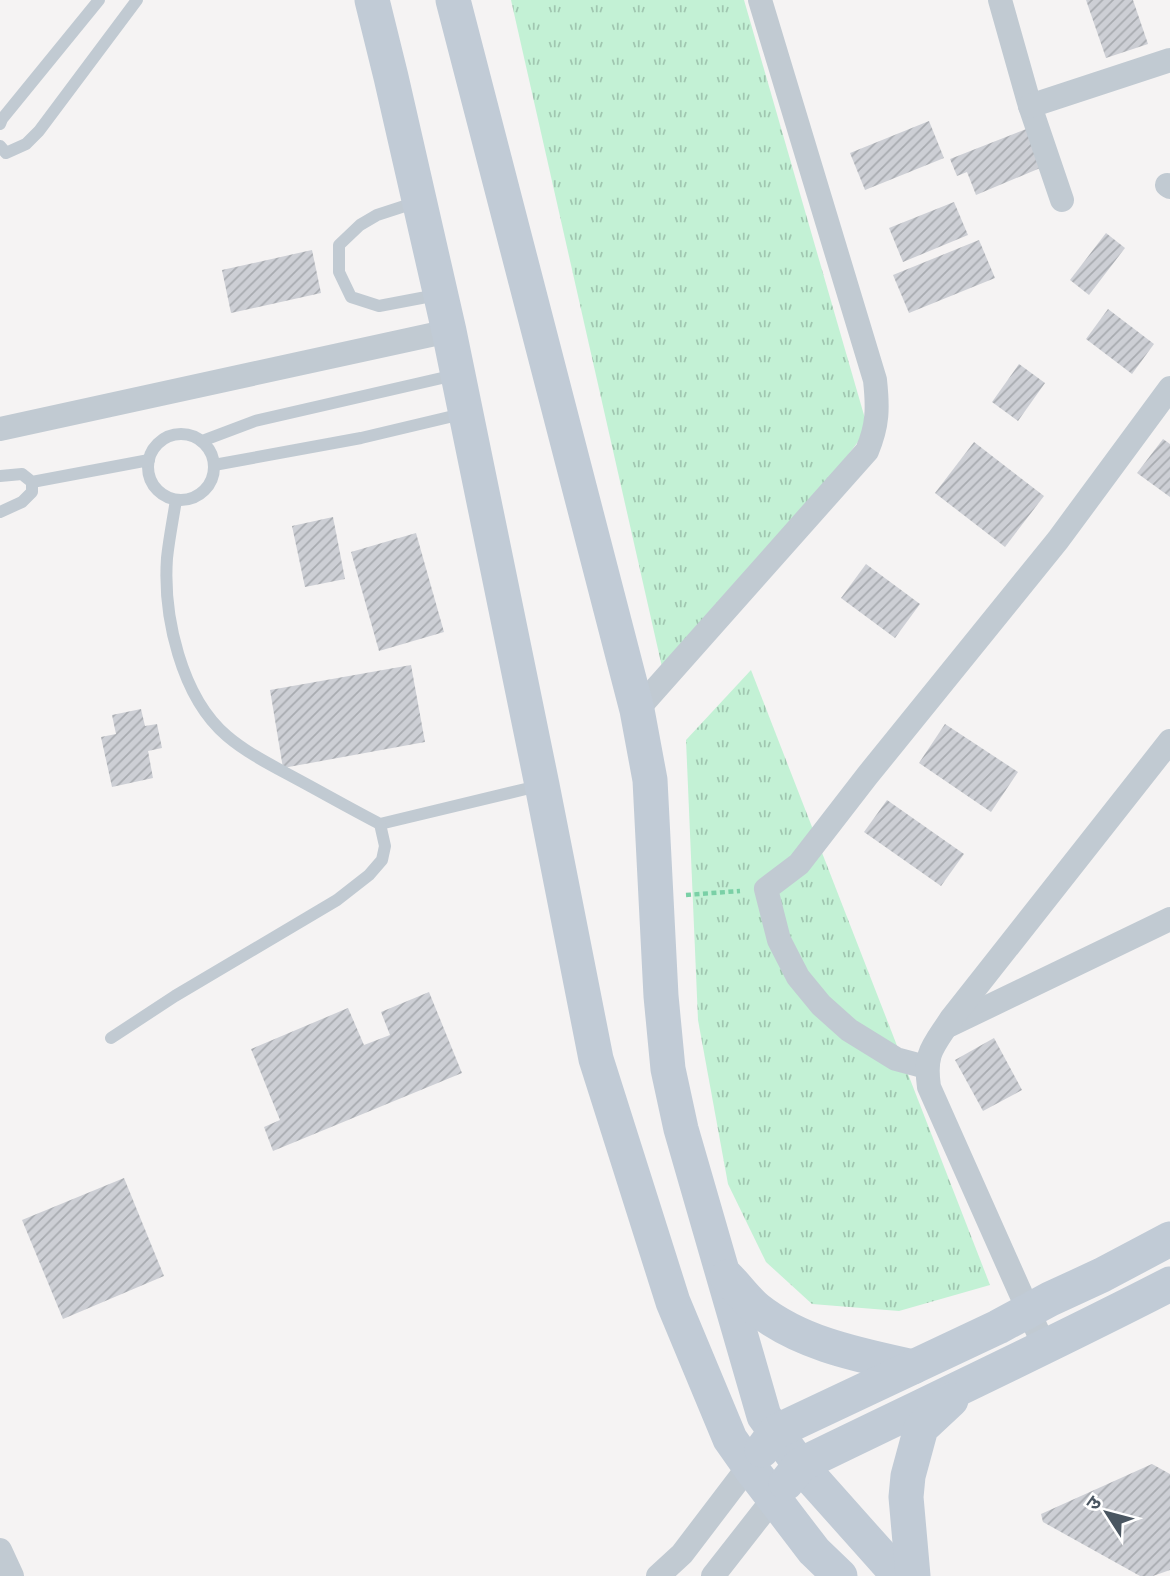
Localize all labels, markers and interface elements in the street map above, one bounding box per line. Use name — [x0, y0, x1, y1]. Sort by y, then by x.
north arrow — [1072, 1478, 1142, 1548]
text: उ — [1081, 1491, 1107, 1515]

